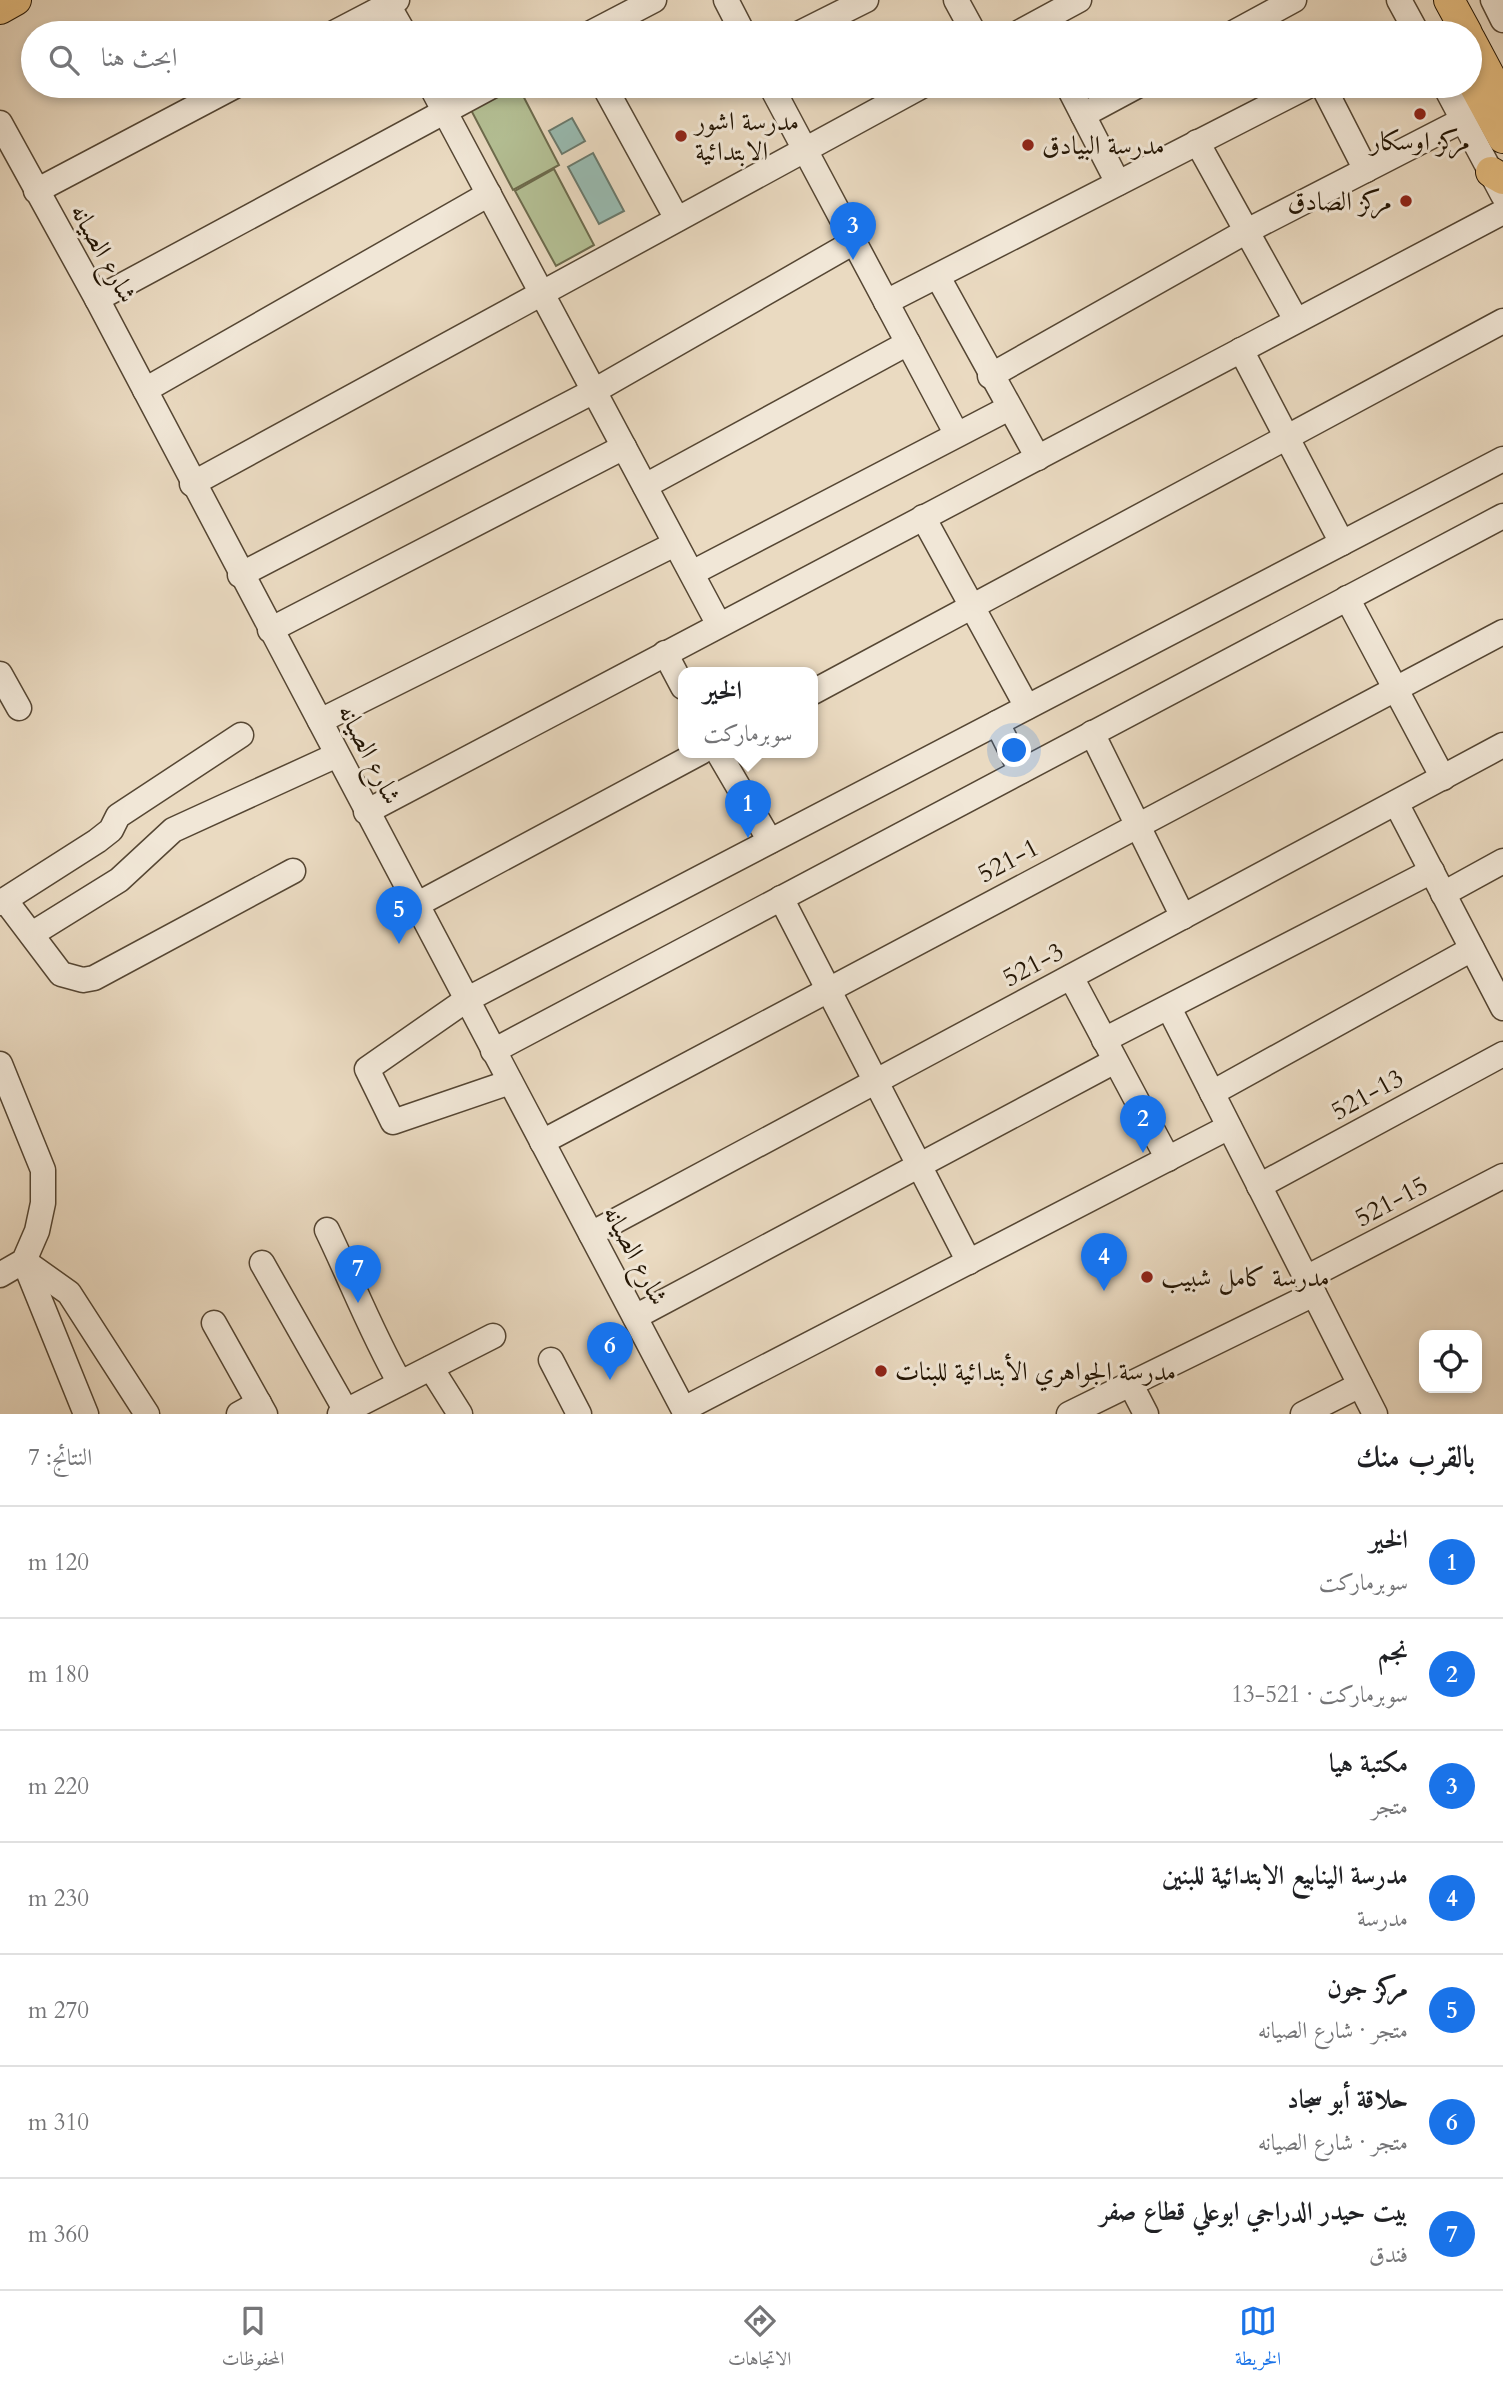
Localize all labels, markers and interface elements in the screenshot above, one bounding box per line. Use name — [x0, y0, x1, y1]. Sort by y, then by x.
search box — [21, 21, 1482, 98]
text: ابحث هنا — [101, 40, 177, 75]
icon: search — [45, 41, 83, 79]
place label: مدرسة اشور الابتدائية — [692, 104, 799, 169]
marker: مركز اوسكار — [1412, 106, 1428, 122]
place label: مركز اوسكار — [1367, 124, 1470, 159]
marker: مدرسة اشور الابتدائية — [673, 128, 689, 144]
place label: مدرسة البيادق — [1042, 128, 1165, 163]
marker: مدرسة البيادق — [1020, 137, 1036, 153]
place label: مركز الصادق — [1287, 184, 1392, 219]
marker: مركز الصادق — [1398, 193, 1414, 209]
street label: شارع الصيانه — [59, 197, 145, 311]
pin: 3 — [830, 202, 876, 260]
popup — [678, 667, 818, 758]
text: الخير — [703, 673, 742, 708]
street label: شارع الصيانه — [326, 698, 410, 812]
text: سوبرماركت — [703, 718, 793, 749]
your location — [997, 733, 1031, 767]
pin: 1 — [725, 780, 771, 838]
street label: 521-1 — [971, 830, 1045, 891]
pin: 5 — [376, 886, 422, 944]
street label: 521-3 — [996, 934, 1070, 995]
street label: 521-13 — [1325, 1060, 1410, 1129]
pin: 2 — [1120, 1095, 1166, 1153]
street label: 521-15 — [1349, 1168, 1434, 1235]
street label: شارع الصيانه — [591, 1199, 676, 1313]
pin: 4 — [1081, 1233, 1127, 1291]
pin: 7 — [335, 1245, 381, 1303]
place label: مدرسة كامل شبيب — [1161, 1260, 1330, 1295]
marker: مدرسة كامل شبيب — [1139, 1269, 1155, 1285]
pin: 6 — [587, 1322, 633, 1380]
map controls — [1419, 1330, 1482, 1393]
button: locate — [1419, 1330, 1482, 1393]
place label: مدرسة الجواهري الأبتدائية للبنات — [895, 1353, 1176, 1392]
marker: مدرسة الجواهري الأبتدائية للبنات — [873, 1363, 889, 1379]
text: بالقرب منك — [1356, 1437, 1475, 1478]
text: النتائج: 7 — [28, 1442, 92, 1473]
text: الخير — [1369, 1522, 1408, 1557]
text: 120 m — [28, 1547, 89, 1578]
text: 1 — [1446, 1547, 1458, 1578]
text: سوبرماركت — [1319, 1567, 1408, 1598]
text: نجم — [1378, 1634, 1408, 1669]
text: 180 m — [28, 1659, 89, 1690]
text: 2 — [1446, 1659, 1458, 1690]
text: سوبرماركت · 521-13 — [1231, 1679, 1408, 1710]
text: مكتبة هيا — [1329, 1746, 1408, 1781]
text: 220 m — [28, 1771, 89, 1802]
text: 3 — [1446, 1771, 1458, 1802]
text: متجر — [1372, 1791, 1408, 1822]
text: مدرسة الينابيع الابتدائية للبنين — [1162, 1858, 1408, 1893]
text: 230 m — [28, 1883, 89, 1914]
text: 4 — [1446, 1883, 1458, 1914]
text: مدرسة — [1357, 1903, 1408, 1934]
text: مركز جون — [1327, 1970, 1408, 2005]
text: 270 m — [28, 1995, 89, 2026]
text: 5 — [1446, 1995, 1458, 2026]
text: متجر · شارع الصيانه — [1258, 2015, 1408, 2046]
text: حلاقة أبو سجاد — [1287, 2082, 1408, 2117]
text: 310 m — [28, 2107, 89, 2138]
text: 6 — [1446, 2107, 1458, 2138]
text: متجر · شارع الصيانه — [1258, 2127, 1408, 2158]
text: بيت حيدر الدراجي ابوعلي قطاع صفر — [1099, 2194, 1408, 2229]
text: 360 m — [28, 2219, 89, 2250]
text: 7 — [1446, 2219, 1458, 2250]
text: فندق — [1369, 2239, 1408, 2270]
tab: المحفوظات — [222, 2302, 284, 2377]
tab: الاتجاهات — [728, 2302, 791, 2377]
tab: الخريطة — [1235, 2302, 1281, 2377]

